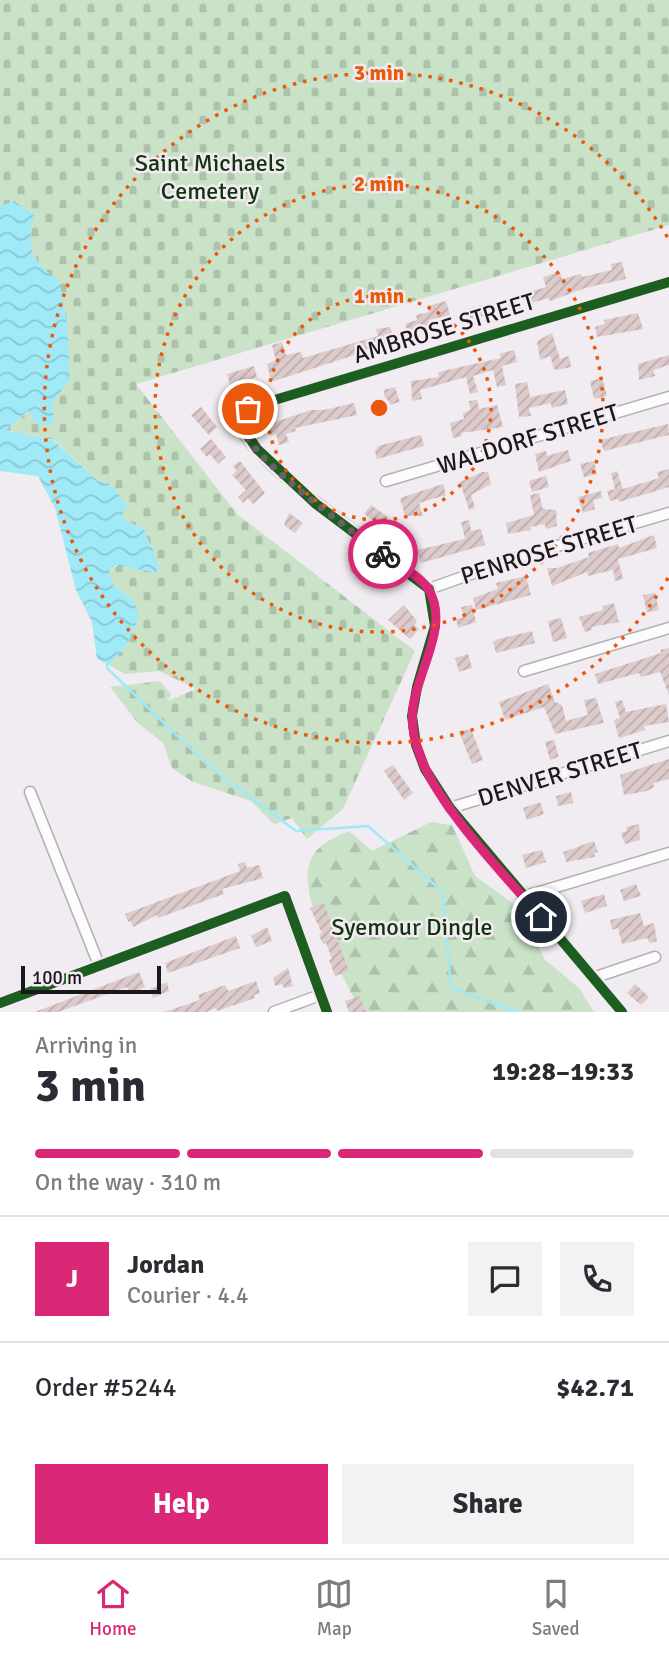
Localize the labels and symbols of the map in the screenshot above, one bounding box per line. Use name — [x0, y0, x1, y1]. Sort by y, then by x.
text: 3 min — [354, 60, 404, 86]
park label: Saint Michaels Cemetery — [135, 148, 285, 206]
text: 2 min — [354, 171, 404, 197]
text: 1 min — [354, 283, 404, 309]
street label: AMBROSE STREET — [349, 286, 539, 370]
pin — [218, 379, 278, 439]
centre of rings — [367, 396, 391, 420]
street label: WALDORF STREET — [434, 397, 623, 481]
street label: PENROSE STREET — [457, 509, 641, 591]
courier — [348, 519, 418, 589]
street label: DENVER STREET — [474, 735, 646, 813]
pin — [511, 887, 571, 947]
park label: Syemour Dingle — [331, 912, 493, 942]
scale bar — [21, 963, 161, 995]

